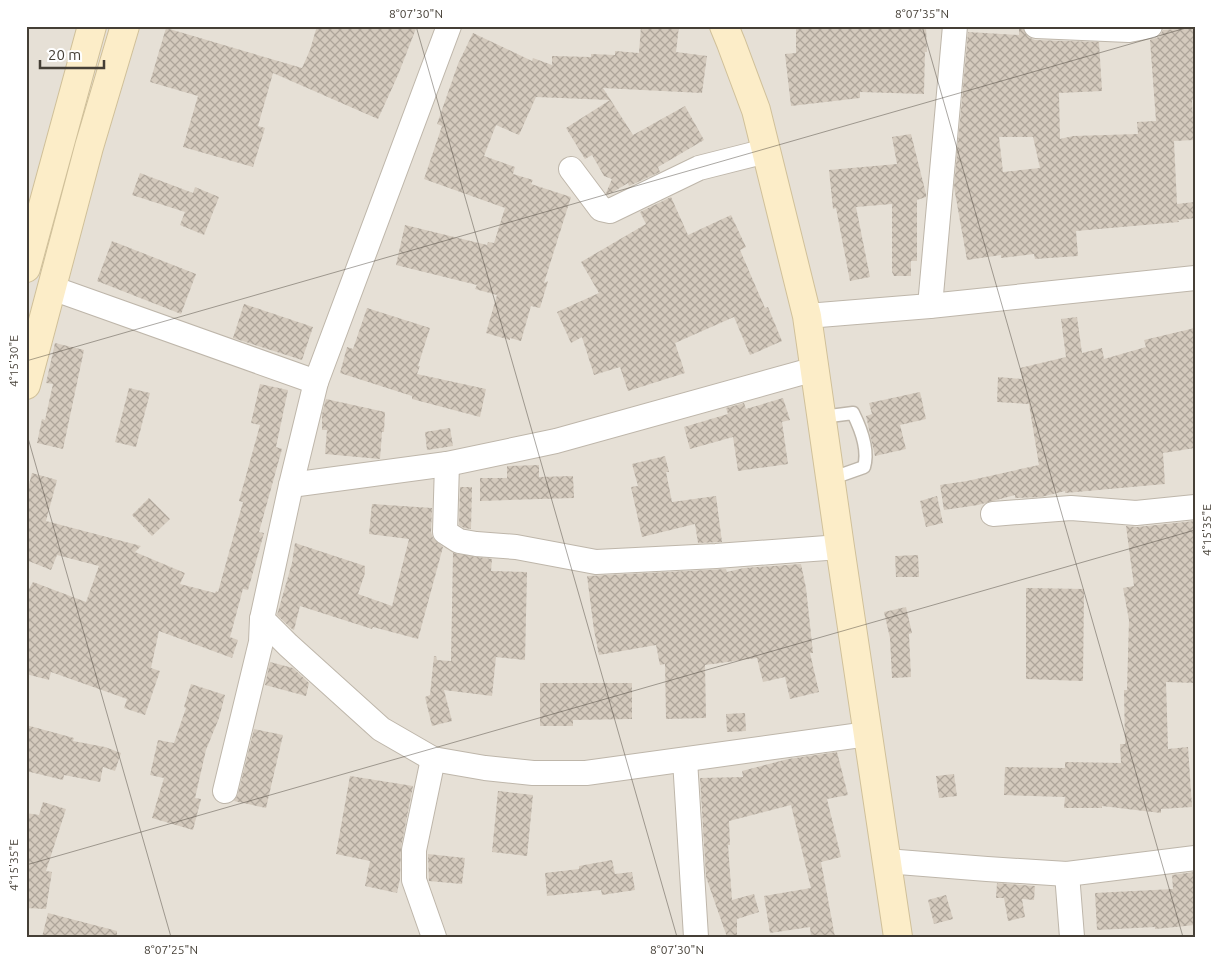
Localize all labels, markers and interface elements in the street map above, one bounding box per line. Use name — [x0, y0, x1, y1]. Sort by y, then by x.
text: 8°07'30"N — [389, 7, 443, 20]
text: 8°07'35"N — [895, 7, 949, 20]
scale bar — [40, 38, 104, 70]
text: 20 m — [48, 46, 81, 63]
text: 4°15'30"E — [7, 335, 20, 387]
text: 4°15'35"E — [1200, 504, 1213, 556]
text: 4°15'35"E — [7, 839, 20, 891]
text: 8°07'25"N — [144, 943, 198, 956]
text: 8°07'30"N — [650, 943, 704, 956]

